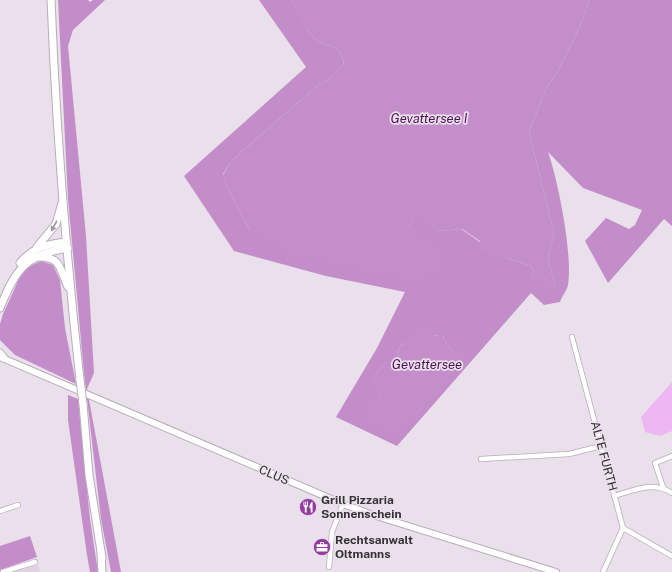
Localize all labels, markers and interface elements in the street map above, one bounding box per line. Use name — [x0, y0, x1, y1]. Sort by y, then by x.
water label: Gevattersee I — [390, 111, 468, 126]
one-way arrow — [50, 221, 57, 232]
water label: Gevattersee — [392, 357, 462, 372]
street label: ALTE FURTH — [588, 420, 620, 492]
street label: CLUS — [257, 462, 291, 488]
place label: Grill Pizzaria Sonnenschein — [321, 493, 402, 521]
restaurant icon: Grill Pizzaria Sonnenschein — [298, 497, 318, 517]
place label: Rechtsanwalt Oltmanns — [335, 533, 413, 561]
office icon: Rechtsanwalt Oltmanns — [312, 537, 332, 557]

